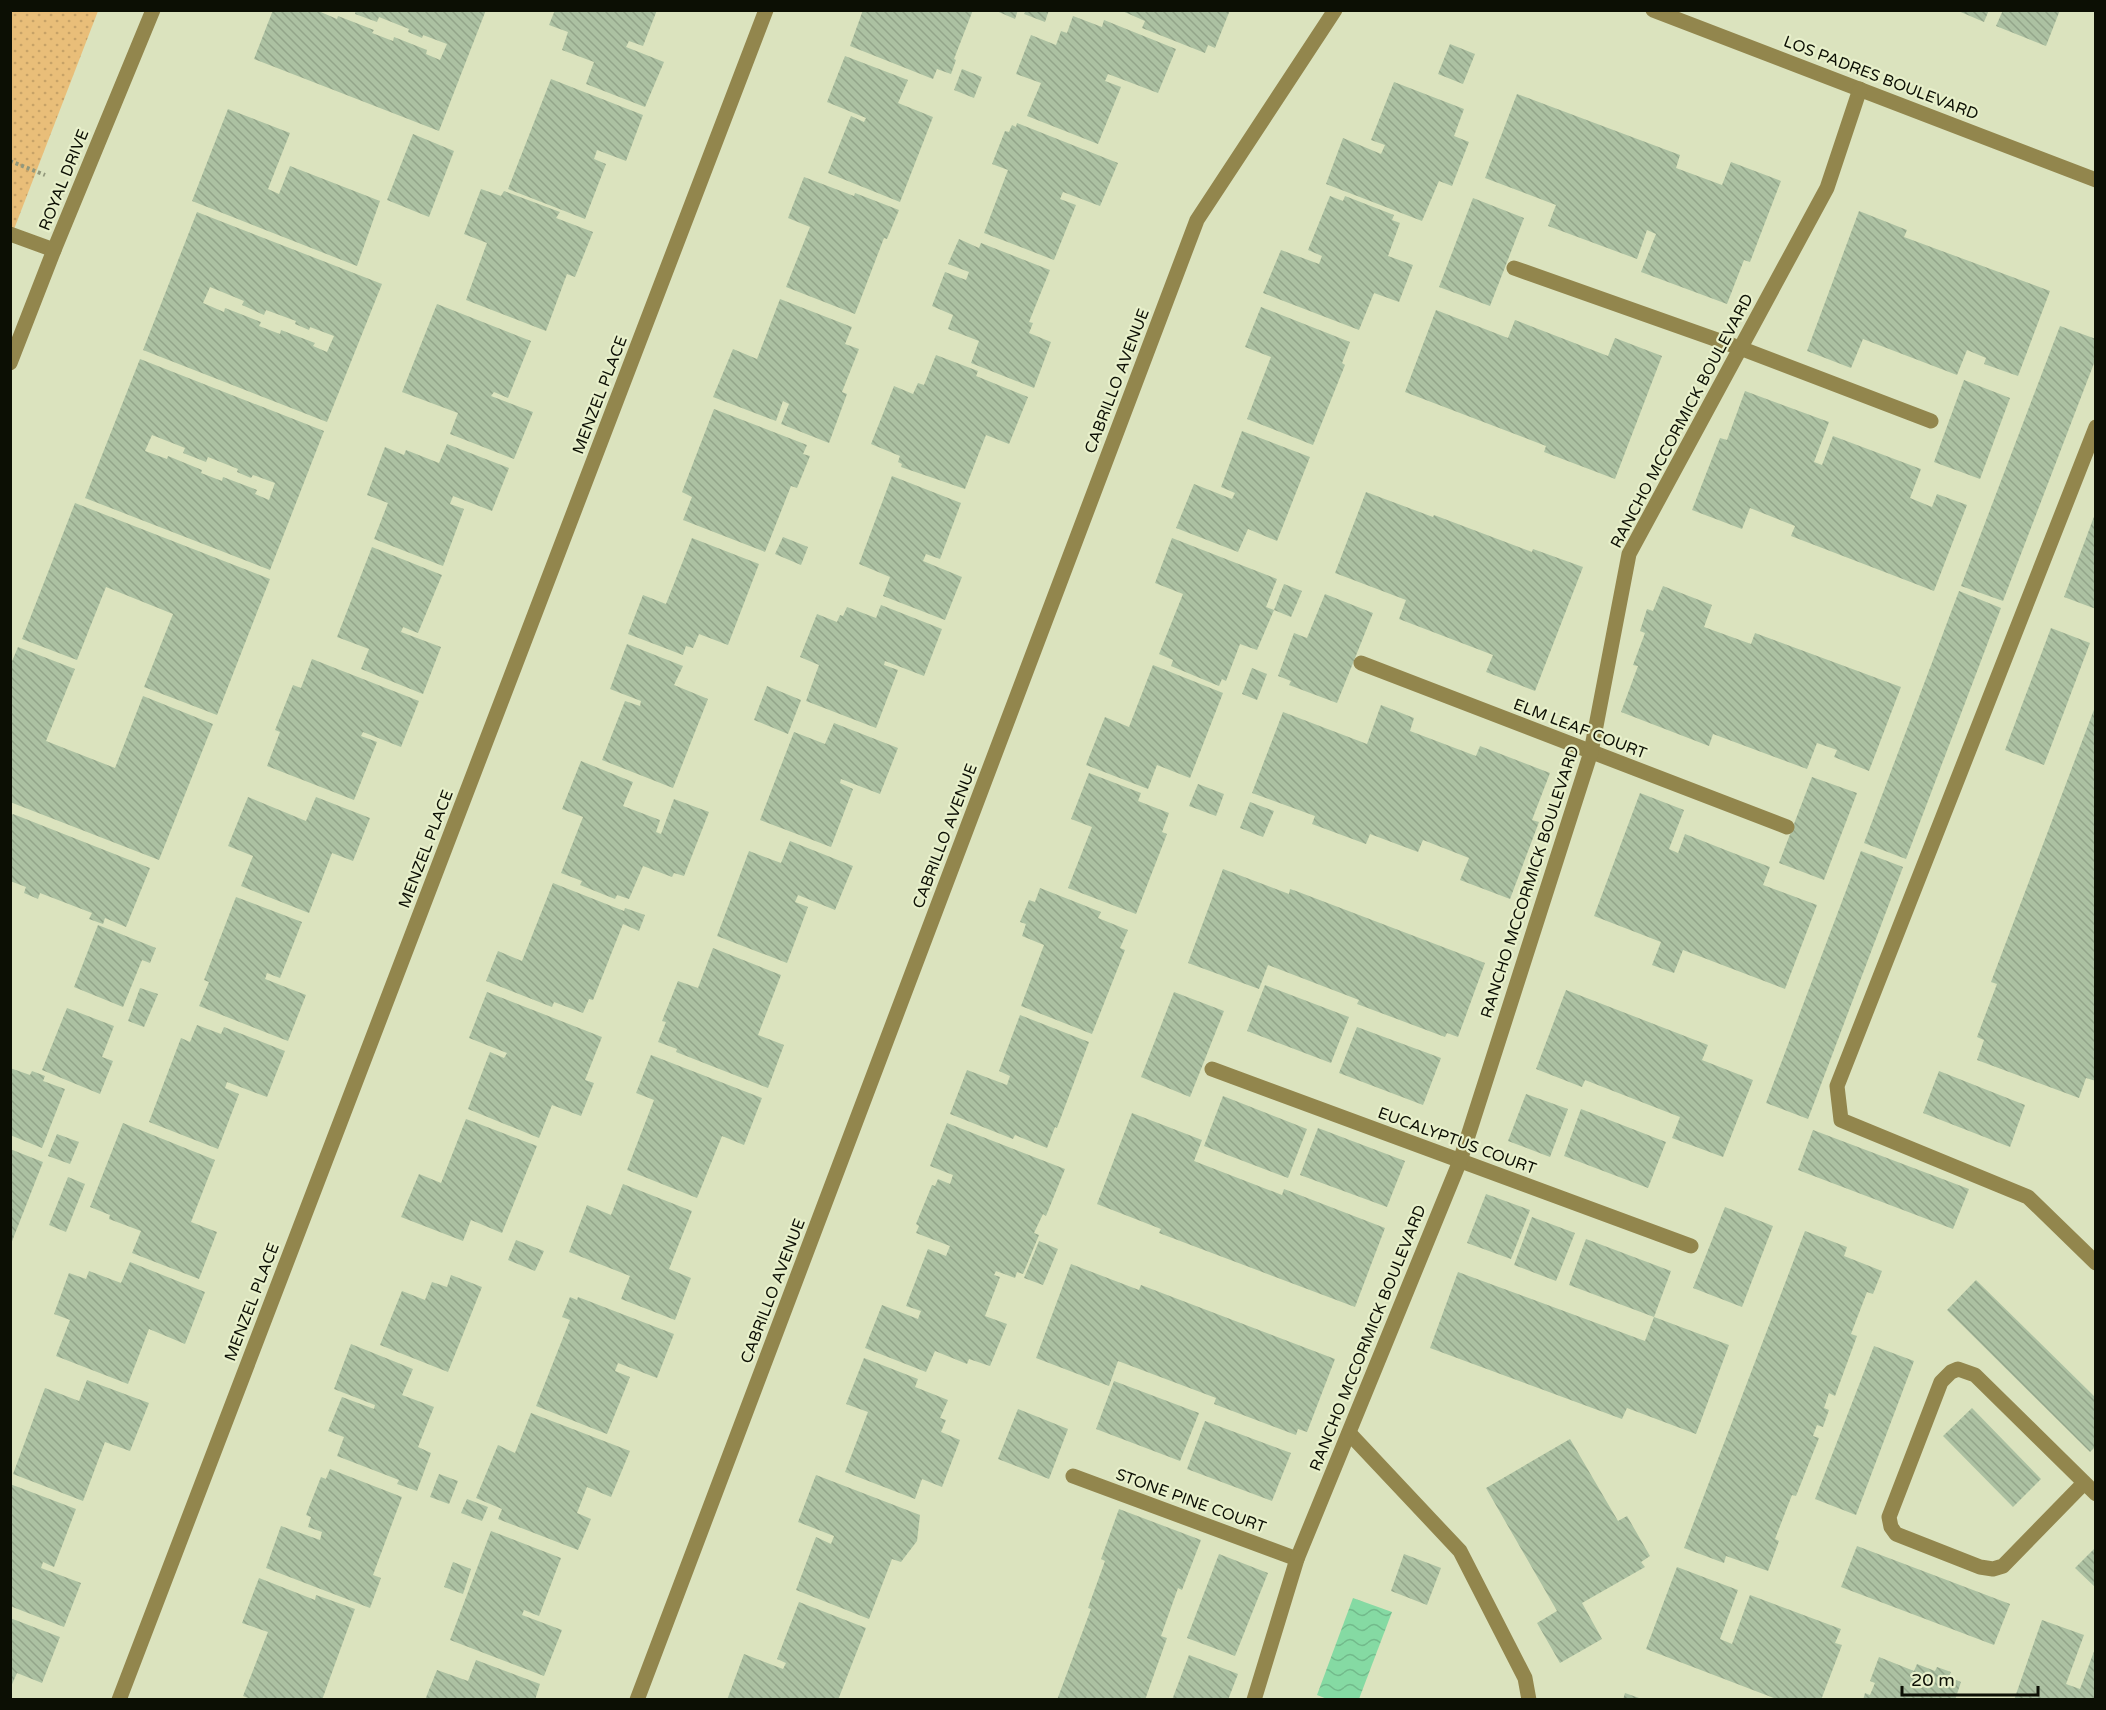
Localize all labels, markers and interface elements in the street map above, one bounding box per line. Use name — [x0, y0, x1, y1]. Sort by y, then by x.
street label: LOS PADRES BOULEVARD — [1781, 32, 1981, 124]
street label: ROYAL DRIVE — [35, 126, 93, 234]
street label: RANCHO MCCORMICK BOULEVARD — [1606, 290, 1758, 552]
street label: CABRILLO AVENUE — [1080, 306, 1154, 456]
street label: MENZEL PLACE — [568, 333, 632, 457]
street label: ELM LEAF COURT — [1510, 694, 1650, 764]
street label: RANCHO MCCORMICK BOULEVARD — [1476, 743, 1584, 1021]
street label: CABRILLO AVENUE — [908, 761, 982, 911]
street label: MENZEL PLACE — [394, 787, 458, 911]
street label: EUCALYPTUS COURT — [1375, 1103, 1539, 1179]
street label: RANCHO MCCORMICK BOULEVARD — [1305, 1202, 1431, 1474]
street label: CABRILLO AVENUE — [736, 1216, 810, 1366]
street label: MENZEL PLACE — [220, 1240, 284, 1364]
street label: STONE PINE COURT — [1113, 1465, 1269, 1538]
scale bar — [1902, 1659, 2038, 1697]
text: 20 m — [1911, 1669, 1955, 1691]

